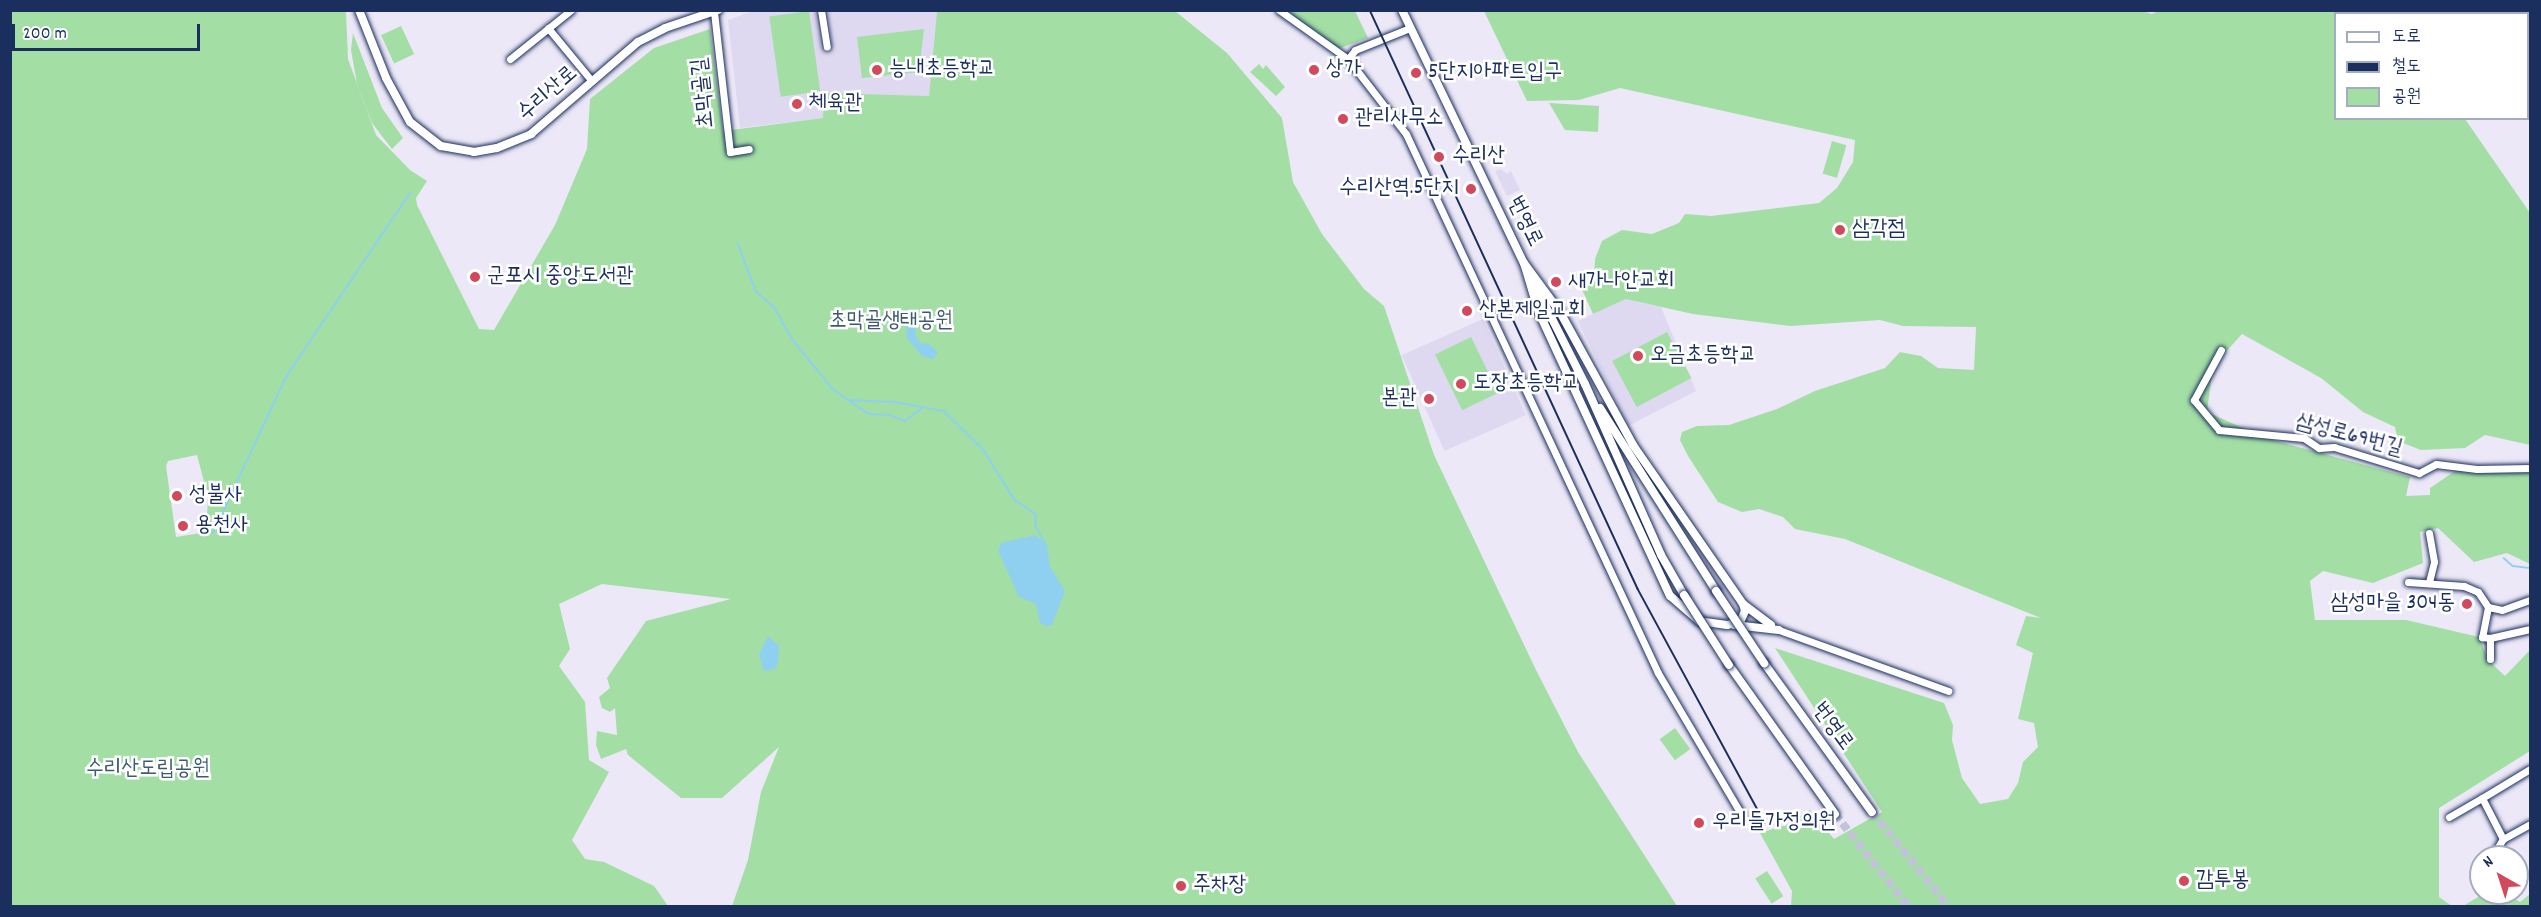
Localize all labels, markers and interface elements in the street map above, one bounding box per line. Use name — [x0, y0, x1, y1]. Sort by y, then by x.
scale bar — [15, 12, 202, 50]
legend — [2334, 12, 2529, 120]
text: 200 m — [23, 22, 67, 47]
text: 도로 — [2392, 25, 2421, 50]
text: 철도 — [2392, 55, 2421, 80]
street label: 초막골길 — [687, 56, 721, 130]
place label: 능내초등학교 — [889, 57, 995, 83]
place label: 상가 — [1326, 57, 1361, 83]
place label: 5단지아파트입구 — [1428, 60, 1562, 86]
street label: 수리산로 — [513, 61, 583, 127]
marker: 능내초등학교 — [870, 63, 884, 77]
marker: 상가 — [1307, 63, 1321, 77]
marker: 5단지아파트입구 — [1409, 66, 1423, 80]
text: 공원 — [2392, 85, 2421, 110]
place label: 체육관 — [809, 91, 862, 117]
marker: 체육관 — [790, 97, 804, 111]
place label: 관리사무소 — [1355, 106, 1444, 132]
marker: 관리사무소 — [1336, 112, 1350, 126]
place label: 수리산 — [1452, 144, 1505, 170]
marker: 수리산 — [1430, 148, 1448, 166]
place label: 수리산역.5단지 — [1339, 176, 1459, 202]
marker: 수리산역.5단지 — [1464, 182, 1478, 196]
street label: 번영로 — [1500, 192, 1548, 252]
place label: 삼각점 — [1852, 217, 1905, 243]
marker: 삼각점 — [1833, 223, 1847, 237]
place label: 군포시 중앙도서관 — [487, 264, 634, 290]
place label: 새가나안교회 — [1568, 269, 1674, 295]
marker: 군포시 중앙도서관 — [468, 270, 482, 284]
marker: 새가나안교회 — [1549, 275, 1563, 289]
place label: 산본제일교회 — [1479, 298, 1585, 324]
marker: 산본제일교회 — [1460, 304, 1474, 318]
park label: 초막골생태공원 — [829, 309, 953, 335]
place label: 오금초등학교 — [1650, 343, 1756, 369]
marker: 오금초등학교 — [1631, 349, 1645, 363]
place label: 도장초등학교 — [1473, 371, 1579, 397]
marker: 도장초등학교 — [1454, 377, 1468, 391]
place label: 본관 — [1382, 386, 1417, 412]
marker: 본관 — [1422, 392, 1436, 406]
street label: 삼성로69번길 — [2293, 409, 2405, 463]
place label: 성불사 — [189, 483, 242, 509]
marker: 성불사 — [170, 489, 184, 503]
place label: 용천사 — [195, 513, 248, 539]
marker: 용천사 — [176, 519, 190, 533]
place label: 삼성마을 304동 — [2331, 591, 2455, 617]
marker: 삼성마을 304동 — [2460, 597, 2474, 611]
street label: 번영로 — [1806, 698, 1858, 756]
park label: 수리산도립공원 — [86, 757, 210, 783]
place label: 우리들가정의원 — [1712, 810, 1836, 836]
marker: 우리들가정의원 — [1690, 814, 1708, 832]
north arrow — [2469, 845, 2529, 905]
text: N — [2478, 851, 2499, 874]
place label: 감투봉 — [2196, 868, 2249, 894]
place label: 주차장 — [1193, 873, 1246, 899]
marker: 감투봉 — [2177, 874, 2191, 888]
marker: 주차장 — [1174, 879, 1188, 893]

